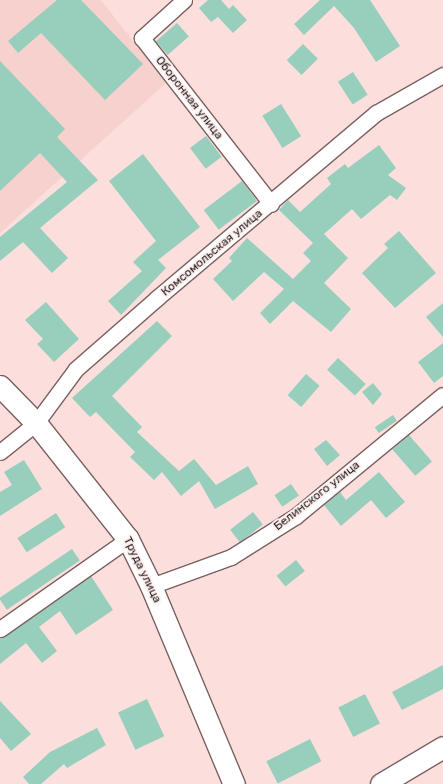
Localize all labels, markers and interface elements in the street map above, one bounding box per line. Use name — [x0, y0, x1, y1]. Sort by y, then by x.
street label: Оборонная улица — [152, 54, 226, 142]
street label: Комсомольская улица — [159, 207, 265, 299]
street label: Белинского улица — [271, 458, 363, 534]
street label: Труда улица — [120, 535, 164, 605]

